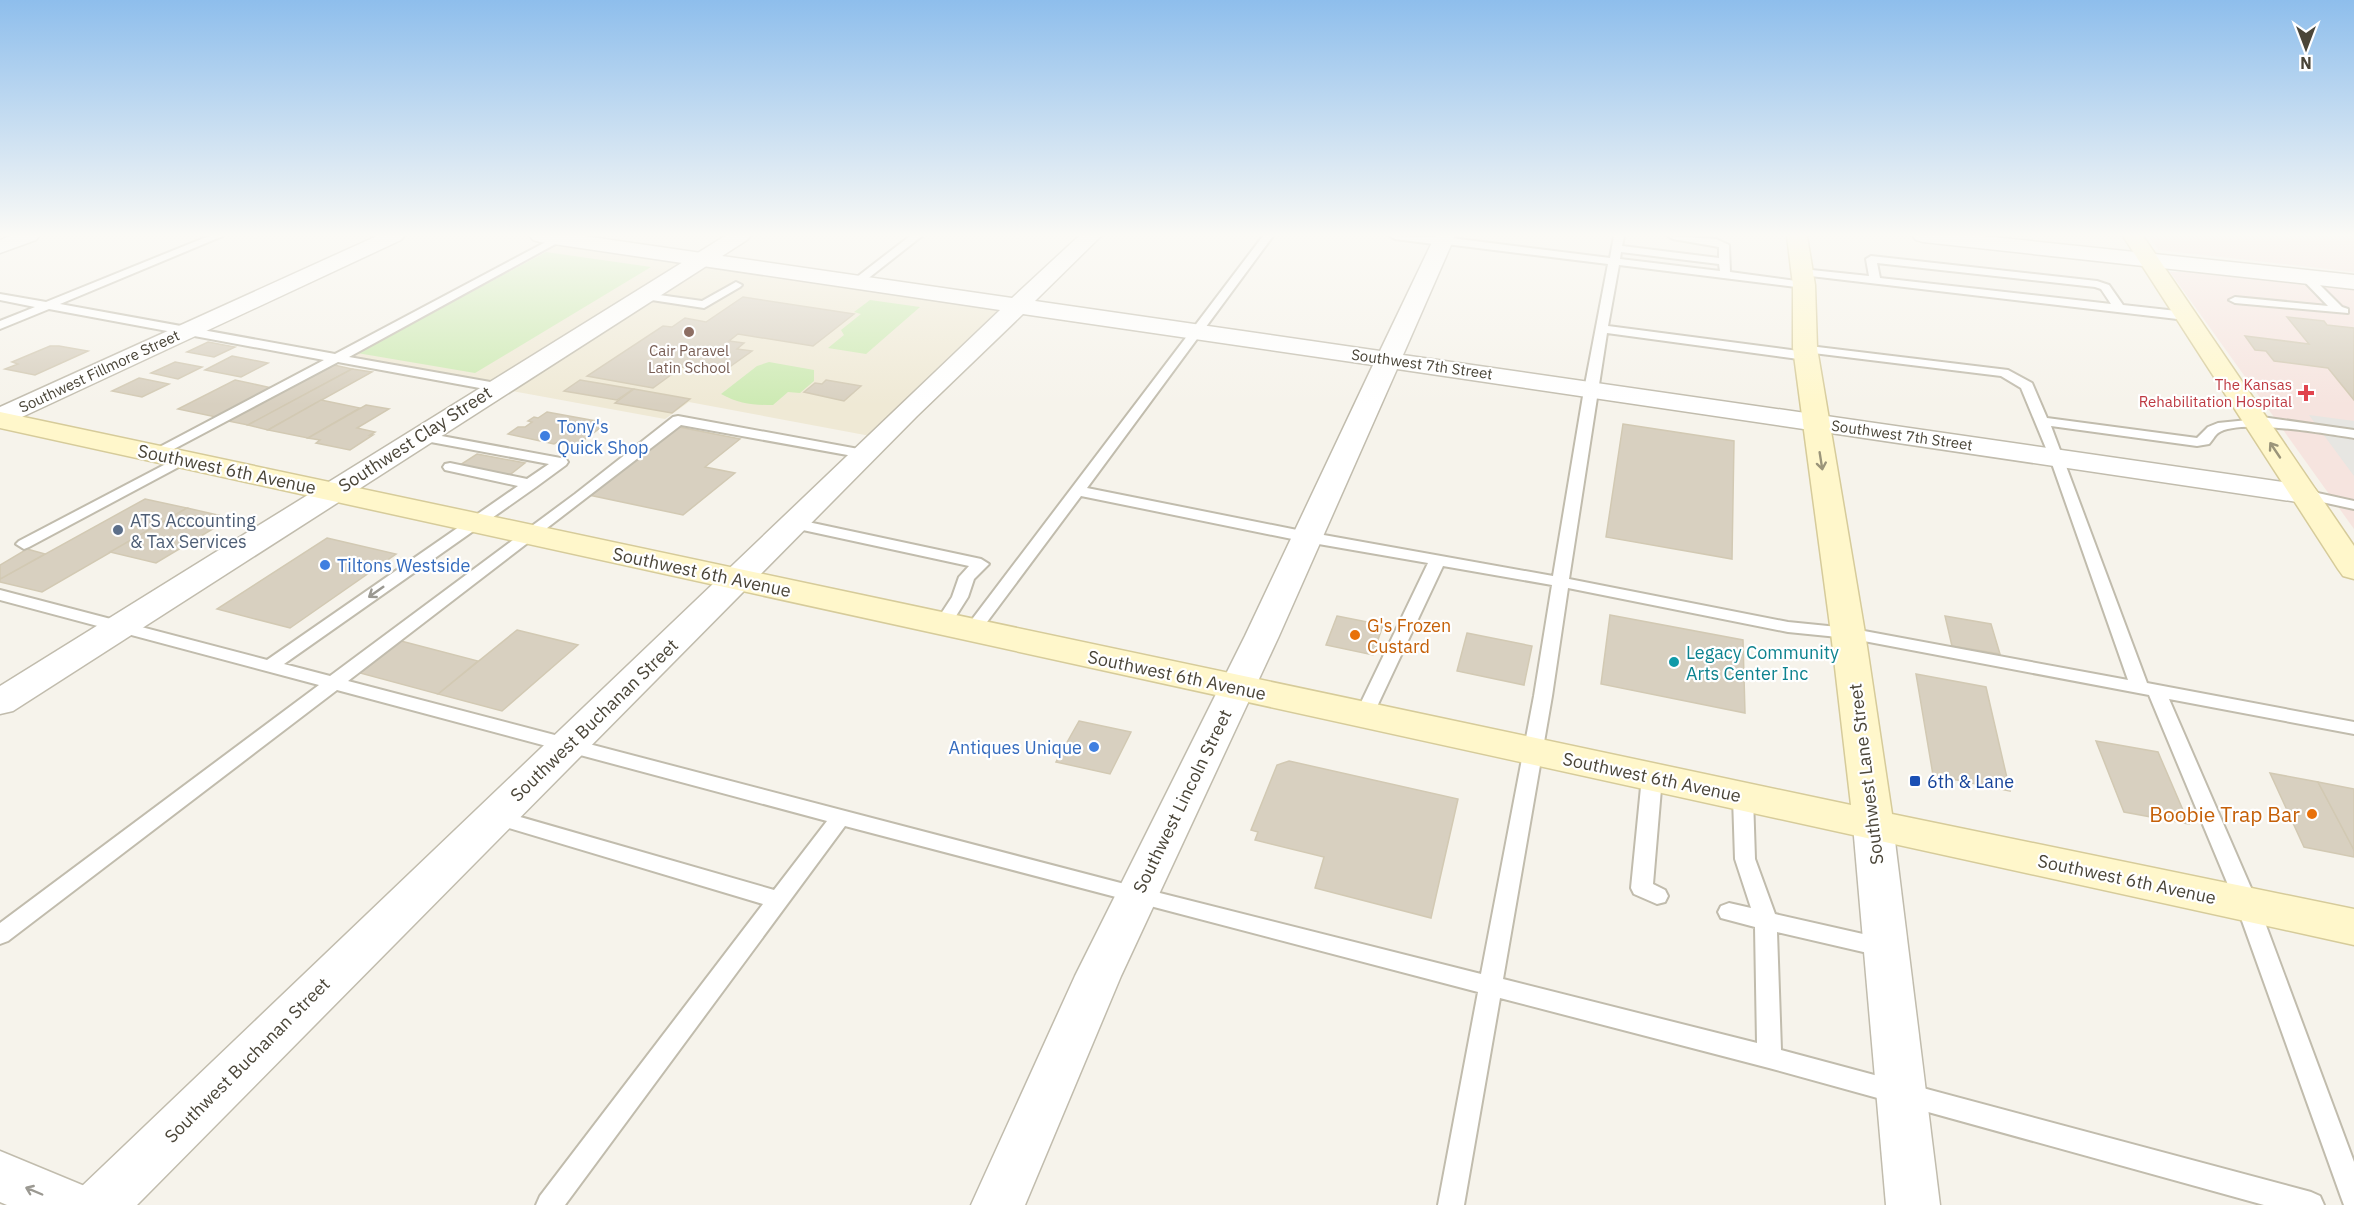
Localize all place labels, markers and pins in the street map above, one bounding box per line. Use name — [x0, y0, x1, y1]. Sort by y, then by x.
marker: Cair Paravel Latin School — [682, 325, 696, 339]
place label: Cair Paravel Latin School — [648, 341, 730, 377]
place label: The Kansas Rehabilitation Hospital — [2139, 375, 2292, 411]
marker: The Kansas Rehabilitation Hospital — [2297, 384, 2315, 402]
place label: Tony's Quick Shop — [557, 415, 648, 459]
marker: Tony's Quick Shop — [538, 429, 552, 443]
place label: ATS Accounting & Tax Services — [130, 509, 256, 553]
marker: ATS Accounting & Tax Services — [111, 523, 125, 537]
place label: Tiltons Westside — [337, 554, 470, 577]
marker: Tiltons Westside — [318, 558, 332, 572]
place label: G's Frozen Custard — [1367, 614, 1451, 658]
marker: G's Frozen Custard — [1348, 628, 1362, 642]
place label: Legacy Community Arts Center Inc — [1686, 641, 1839, 685]
marker: Legacy Community Arts Center Inc — [1667, 655, 1681, 669]
place label: Antiques Unique — [948, 736, 1082, 759]
marker: Antiques Unique — [1087, 740, 1101, 754]
place label: 6th & Lane — [1927, 770, 2014, 793]
marker: 6th & Lane — [1908, 774, 1922, 788]
place label: Boobie Trap Bar — [2149, 800, 2300, 828]
marker: Boobie Trap Bar — [2305, 807, 2319, 821]

